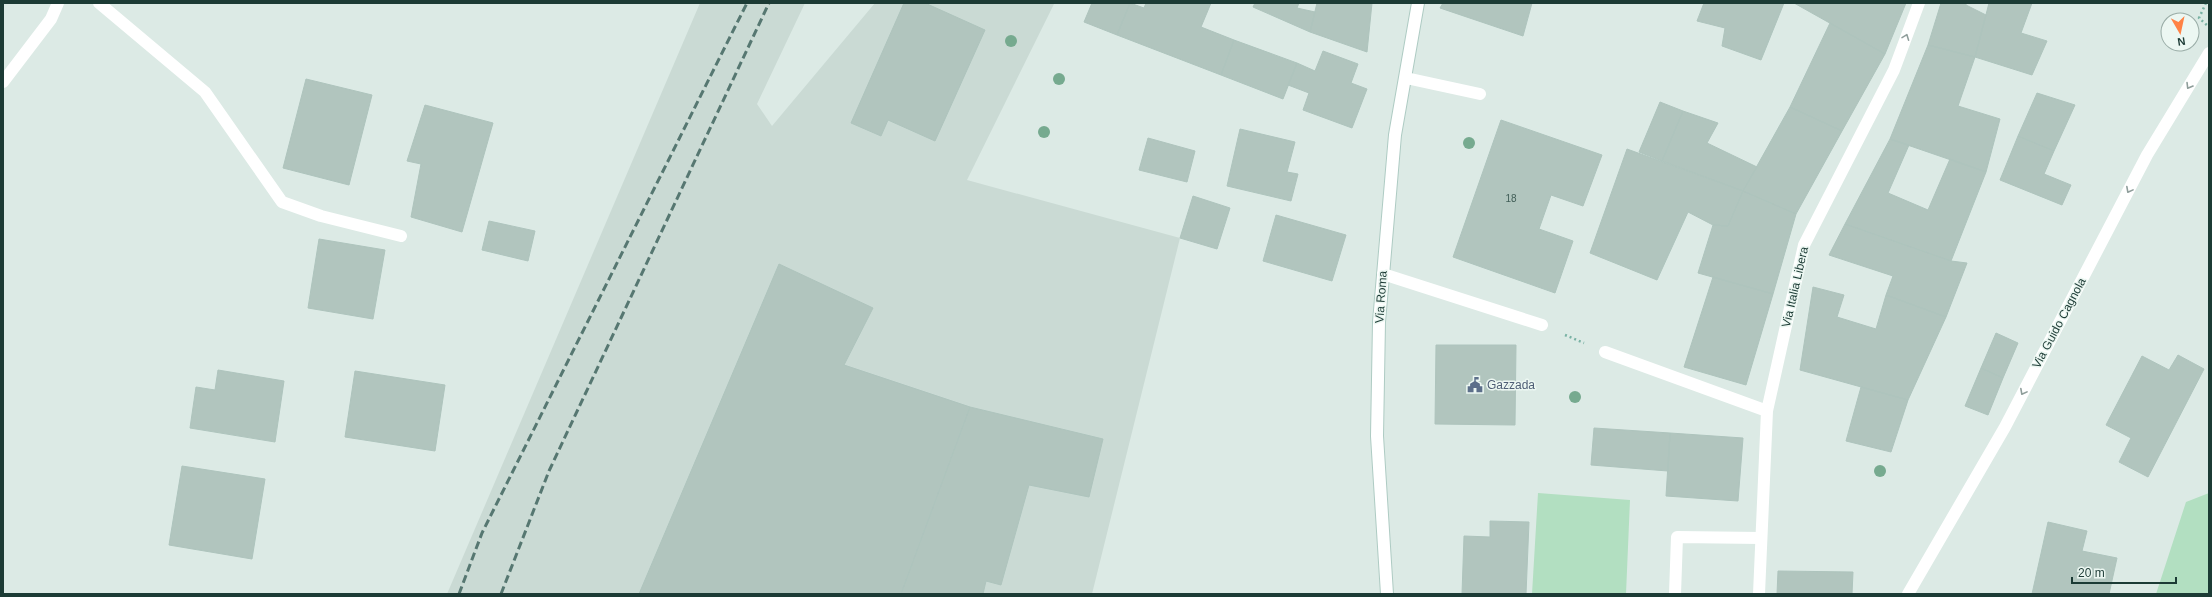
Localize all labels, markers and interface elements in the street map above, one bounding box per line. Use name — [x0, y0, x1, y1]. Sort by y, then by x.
north arrow — [2160, 12, 2200, 52]
one-way arrow — [1902, 33, 1910, 40]
text: N — [2177, 35, 2186, 48]
one-way arrow — [2186, 82, 2193, 89]
one-way arrow — [2126, 185, 2133, 193]
house number: 18 — [1505, 193, 1517, 204]
street label: Via Italia Libera — [1779, 245, 1811, 329]
street label: Via Roma — [1372, 270, 1390, 324]
street label: Via Guido Cagnola — [2029, 275, 2089, 371]
public building icon: Gazzada — [1466, 376, 1484, 394]
place label: Gazzada — [1487, 378, 1535, 392]
one-way arrow — [2021, 388, 2028, 395]
scale bar — [2072, 559, 2176, 585]
text: 20 m — [2078, 566, 2105, 580]

